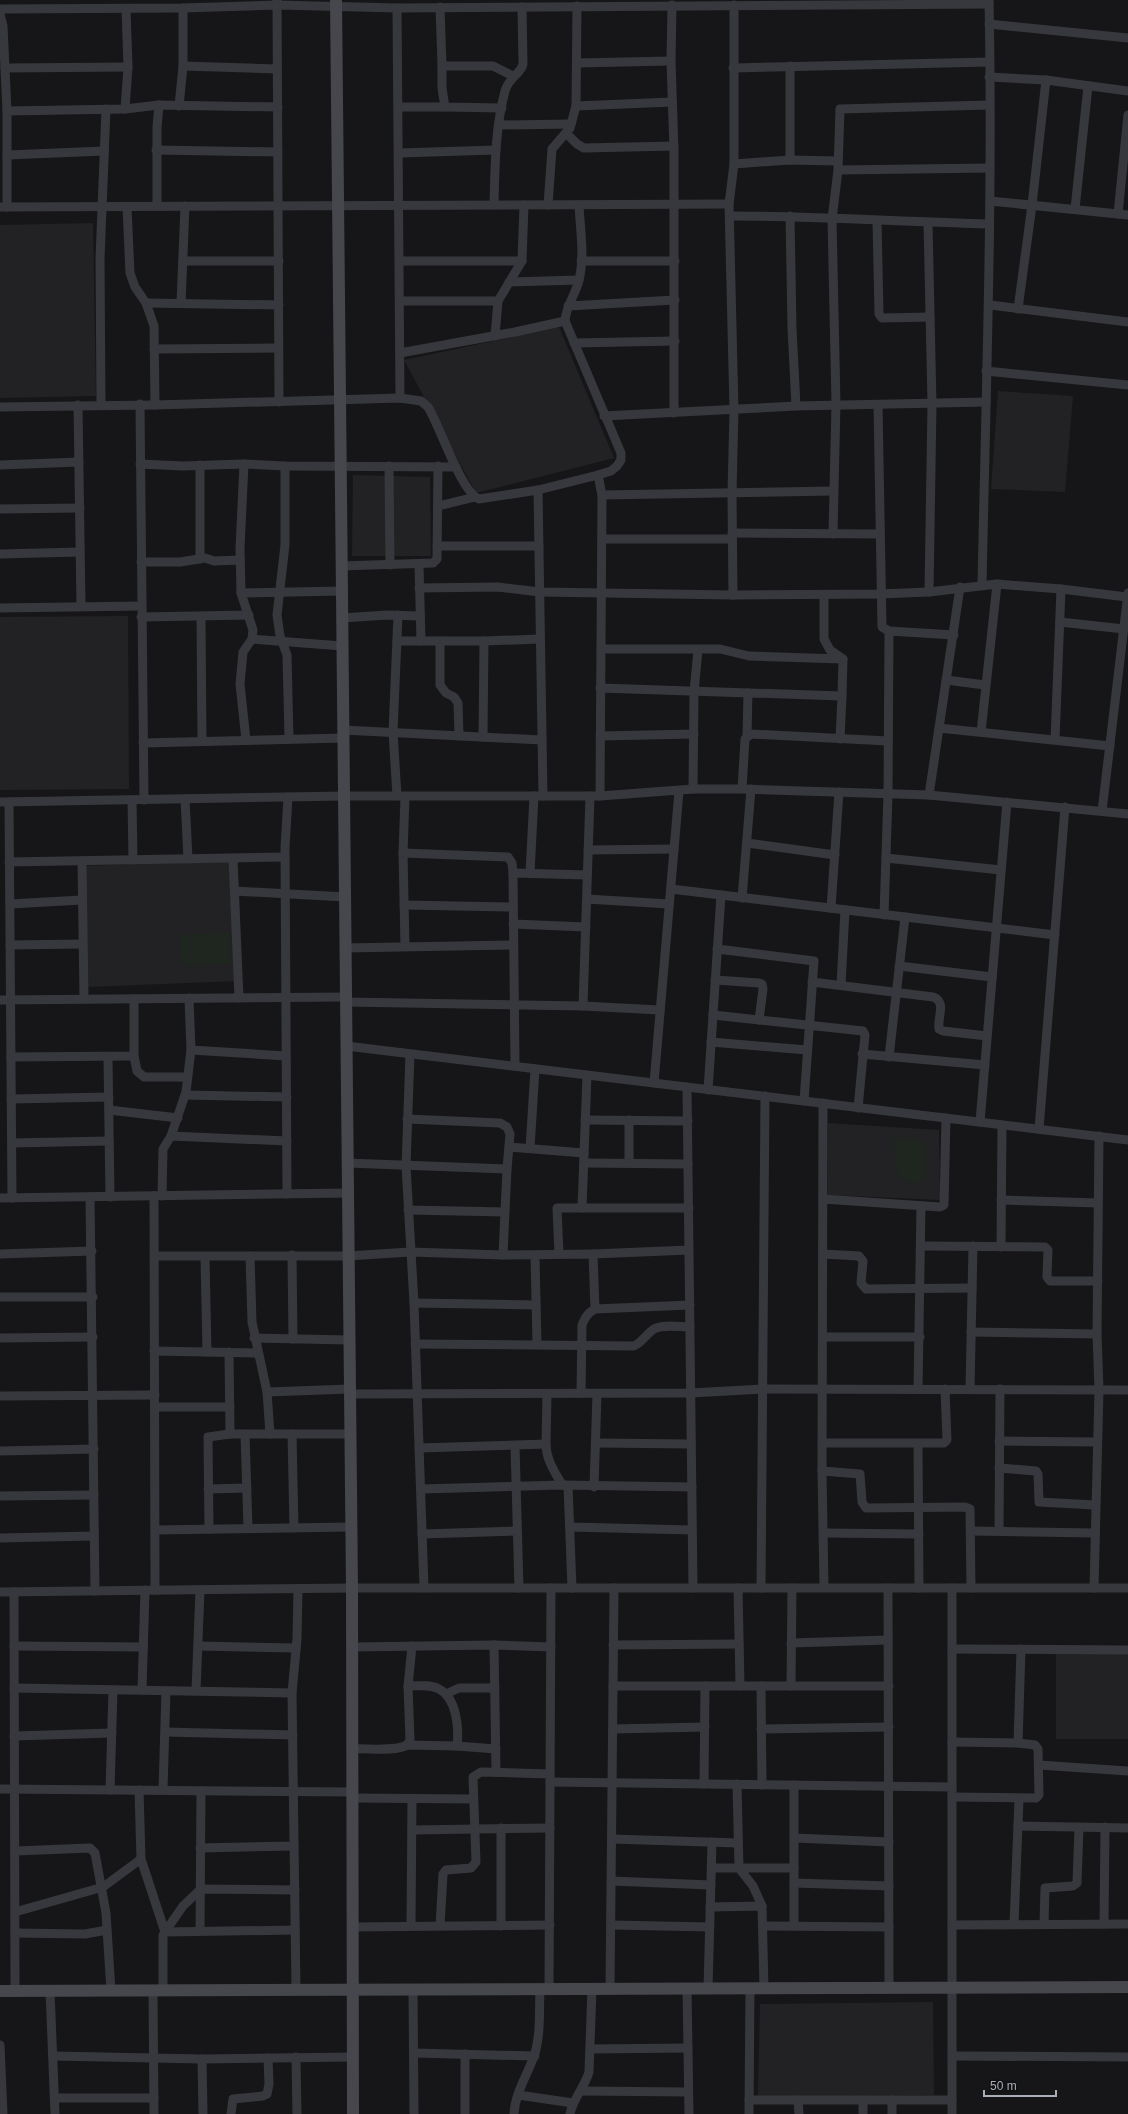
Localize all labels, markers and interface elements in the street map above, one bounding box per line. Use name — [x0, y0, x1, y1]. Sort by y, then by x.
scale bar — [984, 2072, 1056, 2098]
text: 50 m — [990, 2079, 1017, 2093]

